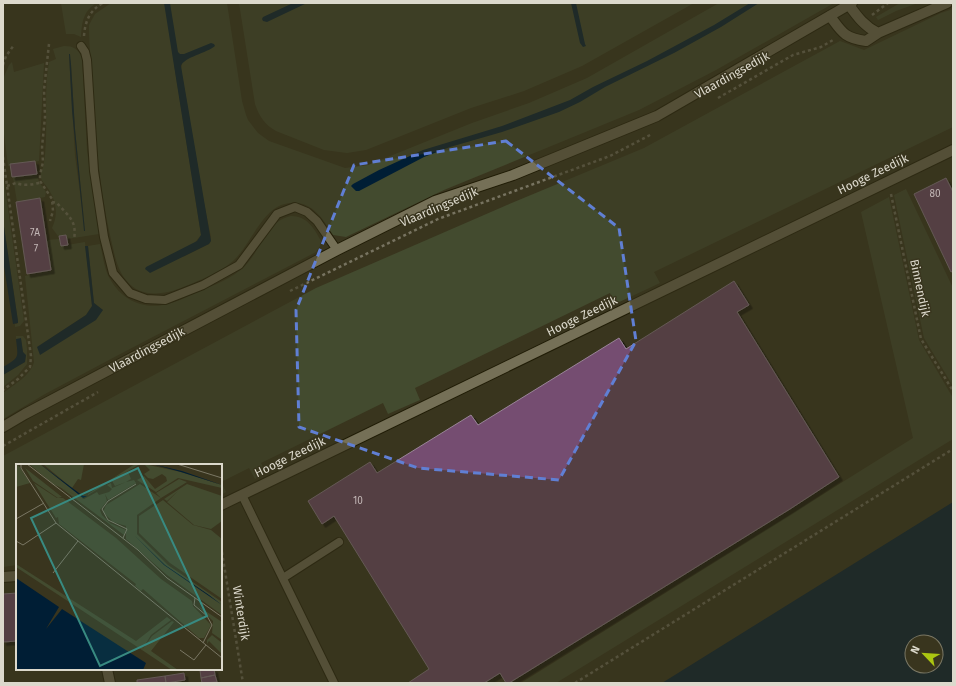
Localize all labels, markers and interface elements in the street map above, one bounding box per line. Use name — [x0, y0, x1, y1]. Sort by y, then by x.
street label: Vlaardingsedijk — [692, 48, 773, 101]
street label: Hooge Zeedijk — [835, 150, 911, 197]
street label: Vlaardingsedijk — [398, 184, 481, 230]
house number: 80 — [929, 188, 941, 200]
house number: 7A — [30, 227, 40, 239]
house number: 7 — [34, 243, 39, 255]
street label: Binnendijk — [907, 258, 933, 319]
street label: Hooge Zeedijk — [544, 292, 620, 339]
street label: Vlaardingsedijk — [107, 324, 188, 376]
street label: Hooge Zeedijk — [252, 433, 328, 480]
inset map — [16, 464, 222, 670]
house number: 10 — [353, 495, 363, 507]
street label: Winterdijk — [230, 585, 252, 642]
north arrow — [904, 634, 944, 674]
text: N — [908, 644, 923, 656]

